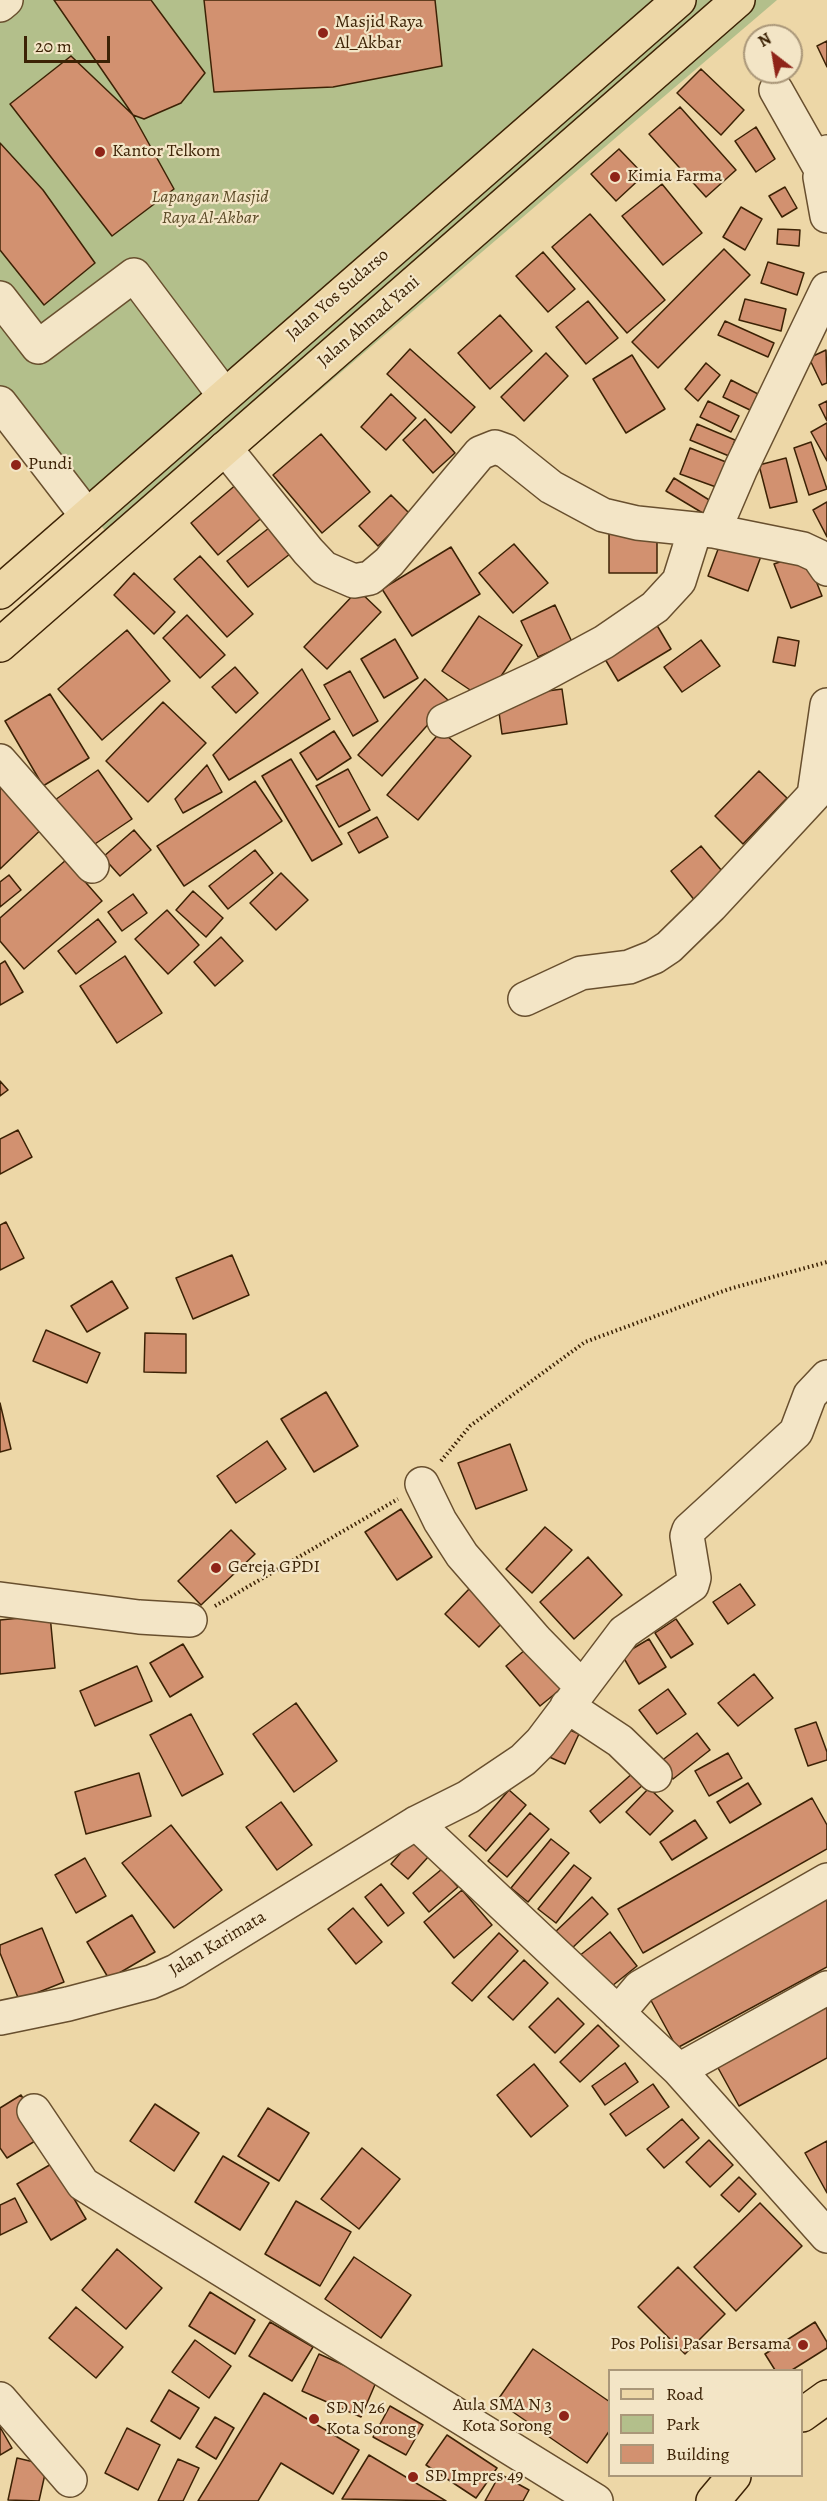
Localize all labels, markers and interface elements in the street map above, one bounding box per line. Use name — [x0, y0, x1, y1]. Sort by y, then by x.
place label: Masjid Raya Al_Akbar — [335, 12, 423, 54]
scale bar — [27, 24, 112, 62]
north arrow — [743, 24, 803, 84]
marker: Masjid Raya Al_Akbar — [316, 26, 330, 40]
text: N — [754, 28, 775, 53]
text: 20 m — [35, 34, 72, 58]
place label: Kantor Telkom — [112, 141, 220, 163]
marker: Kantor Telkom — [93, 145, 107, 159]
place label: Kimia Farma — [627, 166, 722, 188]
marker: Kimia Farma — [608, 170, 622, 184]
park label: Lapangan Masjid Raya Al-Akbar — [151, 187, 269, 230]
street label: Jalan Yos Sudarso — [282, 245, 394, 345]
street label: Jalan Ahmad Yani — [314, 272, 424, 372]
place label: Pundi — [28, 454, 72, 476]
marker: Pundi — [9, 458, 23, 472]
place label: Gereja GPDI — [228, 1557, 320, 1579]
marker: Gereja GPDI — [209, 1561, 223, 1575]
street label: Jalan Karimata — [166, 1907, 270, 1981]
place label: Pos Polisi Pasar Bersama — [610, 2334, 791, 2356]
marker: Pos Polisi Pasar Bersama — [796, 2338, 810, 2352]
legend — [608, 2369, 803, 2477]
text: Road — [666, 2382, 703, 2406]
place label: Aula SMA N 3 Kota Sorong — [453, 2395, 552, 2438]
place label: SD N 26 Kota Sorong — [326, 2398, 416, 2440]
marker: Aula SMA N 3 Kota Sorong — [557, 2409, 571, 2423]
marker: SD N 26 Kota Sorong — [307, 2412, 321, 2426]
text: Park — [666, 2412, 700, 2436]
text: Building — [666, 2442, 730, 2466]
place label: SD Impres 49 — [425, 2466, 523, 2488]
marker: SD Impres 49 — [406, 2470, 420, 2484]

